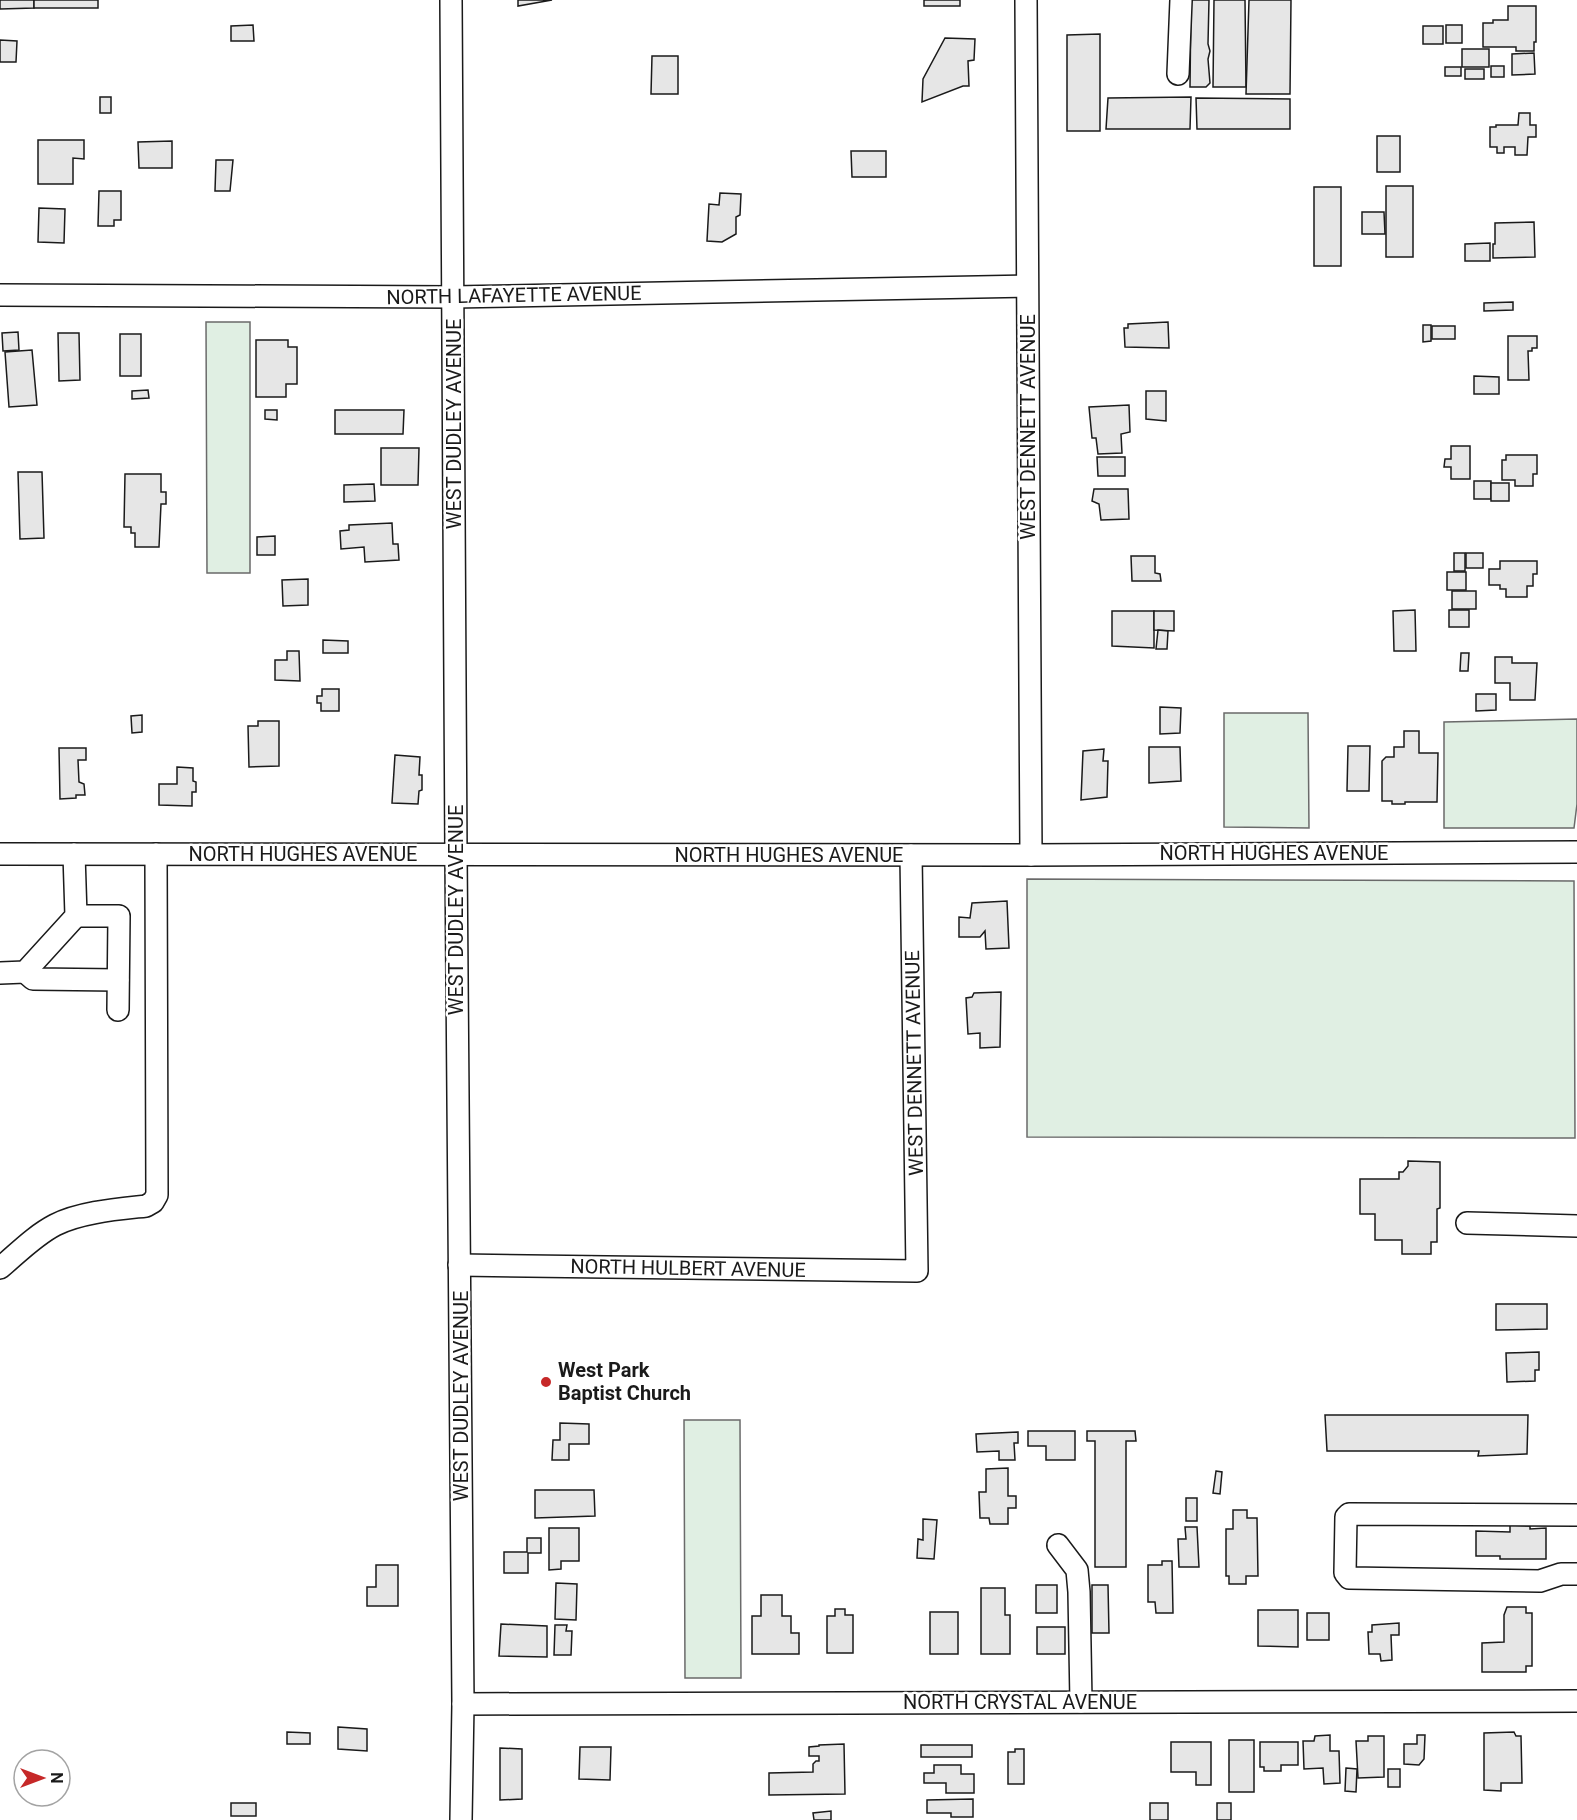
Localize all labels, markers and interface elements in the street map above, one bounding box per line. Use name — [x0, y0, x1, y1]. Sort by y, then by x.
street label: NORTH LAFAYETTE AVENUE — [386, 281, 642, 309]
street label: WEST DENNETT AVENUE — [1016, 314, 1040, 540]
street label: WEST DUDLEY AVENUE — [442, 319, 466, 529]
street label: WEST DUDLEY AVENUE — [444, 805, 468, 1015]
street label: NORTH HUGHES AVENUE — [1160, 841, 1388, 865]
street label: NORTH HUGHES AVENUE — [189, 842, 417, 866]
street label: NORTH HUGHES AVENUE — [675, 843, 903, 867]
street label: WEST DENNETT AVENUE — [900, 950, 928, 1176]
street label: NORTH HULBERT AVENUE — [570, 1254, 806, 1282]
street label: WEST DUDLEY AVENUE — [449, 1291, 473, 1501]
place label: West Park Baptist Church — [558, 1358, 691, 1405]
marker: West Park Baptist Church — [539, 1375, 553, 1389]
street label: NORTH CRYSTAL AVENUE — [903, 1690, 1137, 1714]
north arrow — [12, 1748, 72, 1808]
text: N — [47, 1772, 66, 1784]

